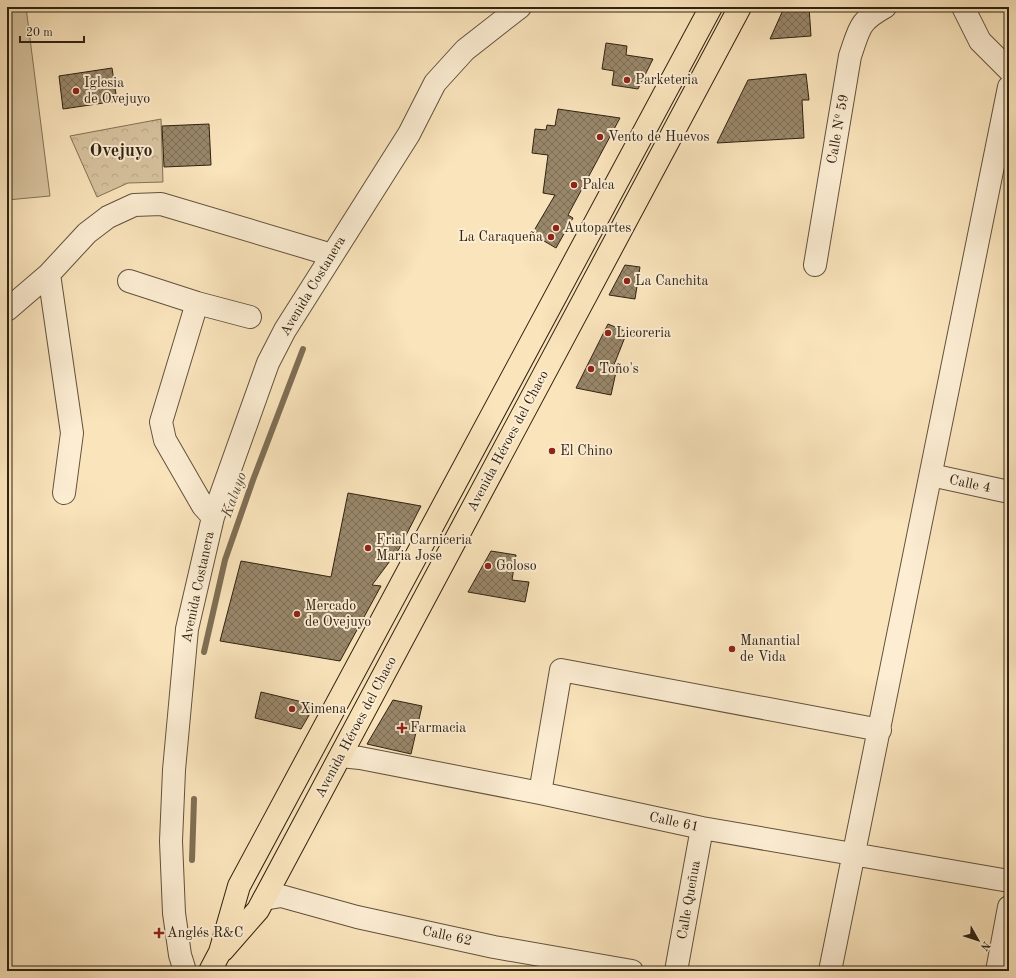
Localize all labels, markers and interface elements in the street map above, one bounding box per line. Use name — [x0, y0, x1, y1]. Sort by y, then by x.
scale bar — [20, 18, 84, 44]
text: 20 m — [26, 27, 53, 39]
place label: Parketeria — [635, 73, 698, 87]
marker: Parketeria — [622, 75, 632, 85]
place label: Iglesia de Ovejuyo — [84, 76, 150, 106]
marker: Iglesia de Ovejuyo — [71, 86, 81, 96]
street label: Calle Nº 59 — [825, 93, 851, 165]
place label: Vento de Huevos — [608, 130, 710, 144]
marker: Vento de Huevos — [595, 132, 605, 142]
district label: Ovejuyo — [89, 142, 153, 160]
place label: Palca — [582, 178, 615, 192]
marker: Palca — [569, 180, 579, 190]
place label: Autopartes — [564, 221, 631, 235]
marker: Autopartes — [551, 223, 561, 233]
place label: La Caraqueña — [458, 230, 543, 244]
marker: La Caraqueña — [546, 232, 556, 242]
street label: Avenida Costanera — [278, 234, 348, 338]
place label: La Canchita — [635, 274, 708, 288]
marker: La Canchita — [622, 276, 632, 286]
place label: Licoreria — [616, 326, 671, 340]
marker: Licoreria — [603, 328, 613, 338]
place label: Toño's — [599, 362, 639, 376]
marker: Toño's — [586, 364, 596, 374]
street label: Avenida Héroes del Chaco — [465, 368, 551, 514]
place label: El Chino — [560, 444, 613, 458]
marker: El Chino — [547, 446, 557, 456]
water label: Kaluyo — [220, 470, 250, 521]
street label: Calle 4 — [948, 473, 992, 495]
street label: Avenida Costanera — [179, 530, 217, 644]
place label: Frial Carniceria Maria Jose — [376, 533, 472, 563]
marker: Frial Carniceria Maria Jose — [363, 543, 373, 553]
place label: Goloso — [496, 559, 537, 573]
marker: Goloso — [483, 561, 493, 571]
place label: Mercado de Ovejuyo — [305, 599, 371, 629]
marker: Mercado de Ovejuyo — [292, 609, 302, 619]
place label: Manantial de Vida — [740, 634, 800, 664]
marker: Manantial de Vida — [727, 644, 737, 654]
street label: Avenida Héroes del Chaco — [313, 654, 399, 800]
place label: Ximena — [300, 702, 346, 716]
marker: Ximena — [287, 704, 297, 714]
place label: Farmacia — [410, 721, 466, 735]
marker: Farmacia — [397, 723, 407, 733]
street label: Calle 61 — [648, 810, 700, 834]
street label: Calle Queñua — [675, 859, 703, 941]
north arrow — [958, 920, 998, 960]
street label: Calle 62 — [421, 924, 473, 948]
place label: Anglés R&C — [167, 926, 243, 940]
marker: Anglés R&C — [154, 928, 164, 938]
text: N — [977, 939, 992, 953]

